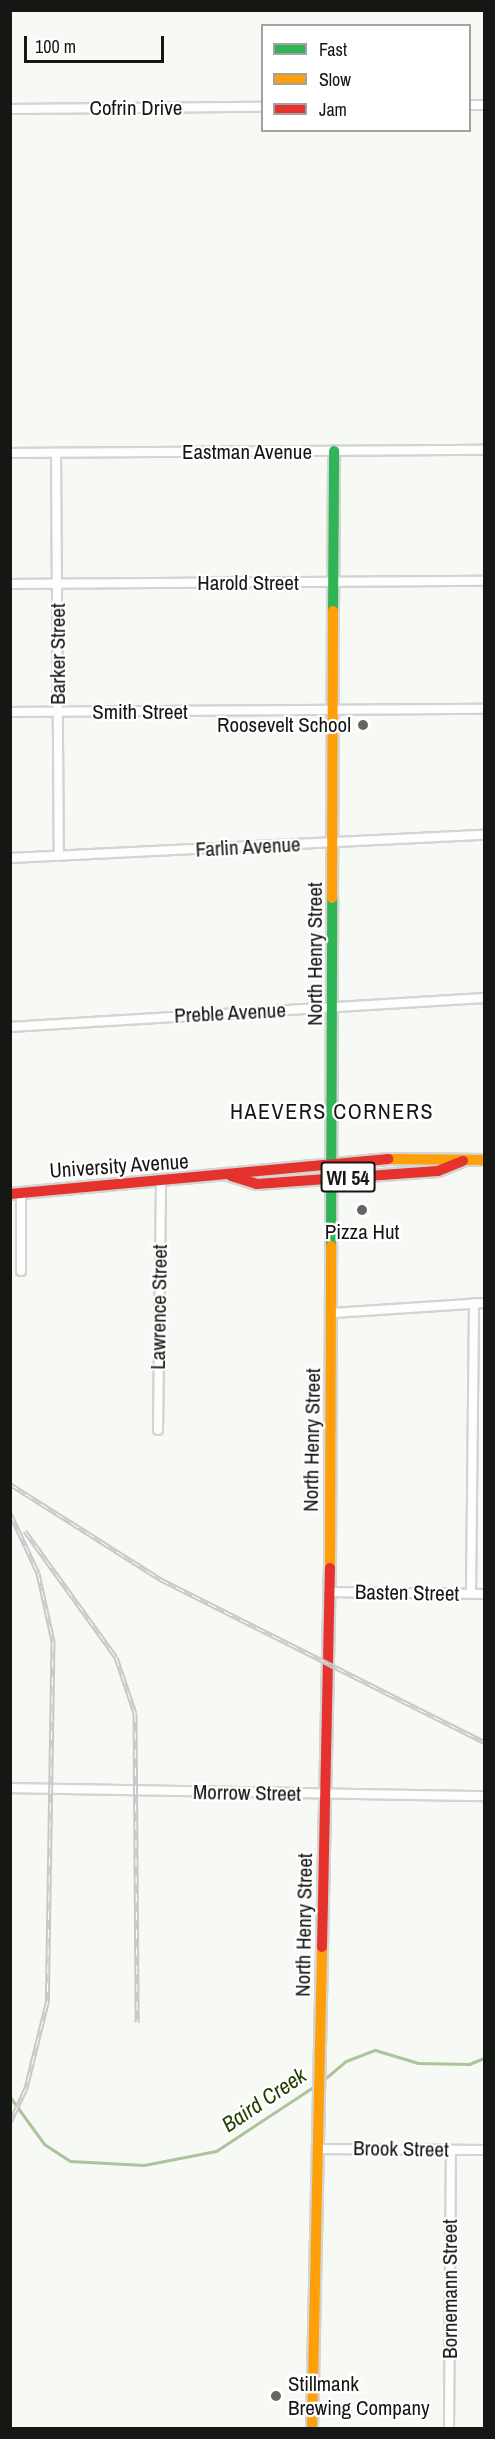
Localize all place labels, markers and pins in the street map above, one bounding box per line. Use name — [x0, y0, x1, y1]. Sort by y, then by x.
place label: Roosevelt School — [217, 712, 351, 738]
marker: Roosevelt School — [356, 718, 370, 732]
marker: Pizza Hut — [355, 1203, 369, 1217]
place label: Pizza Hut — [325, 1219, 399, 1245]
place label: Stillmank Brewing Company — [288, 2371, 430, 2421]
marker: Stillmank Brewing Company — [269, 2389, 283, 2403]

